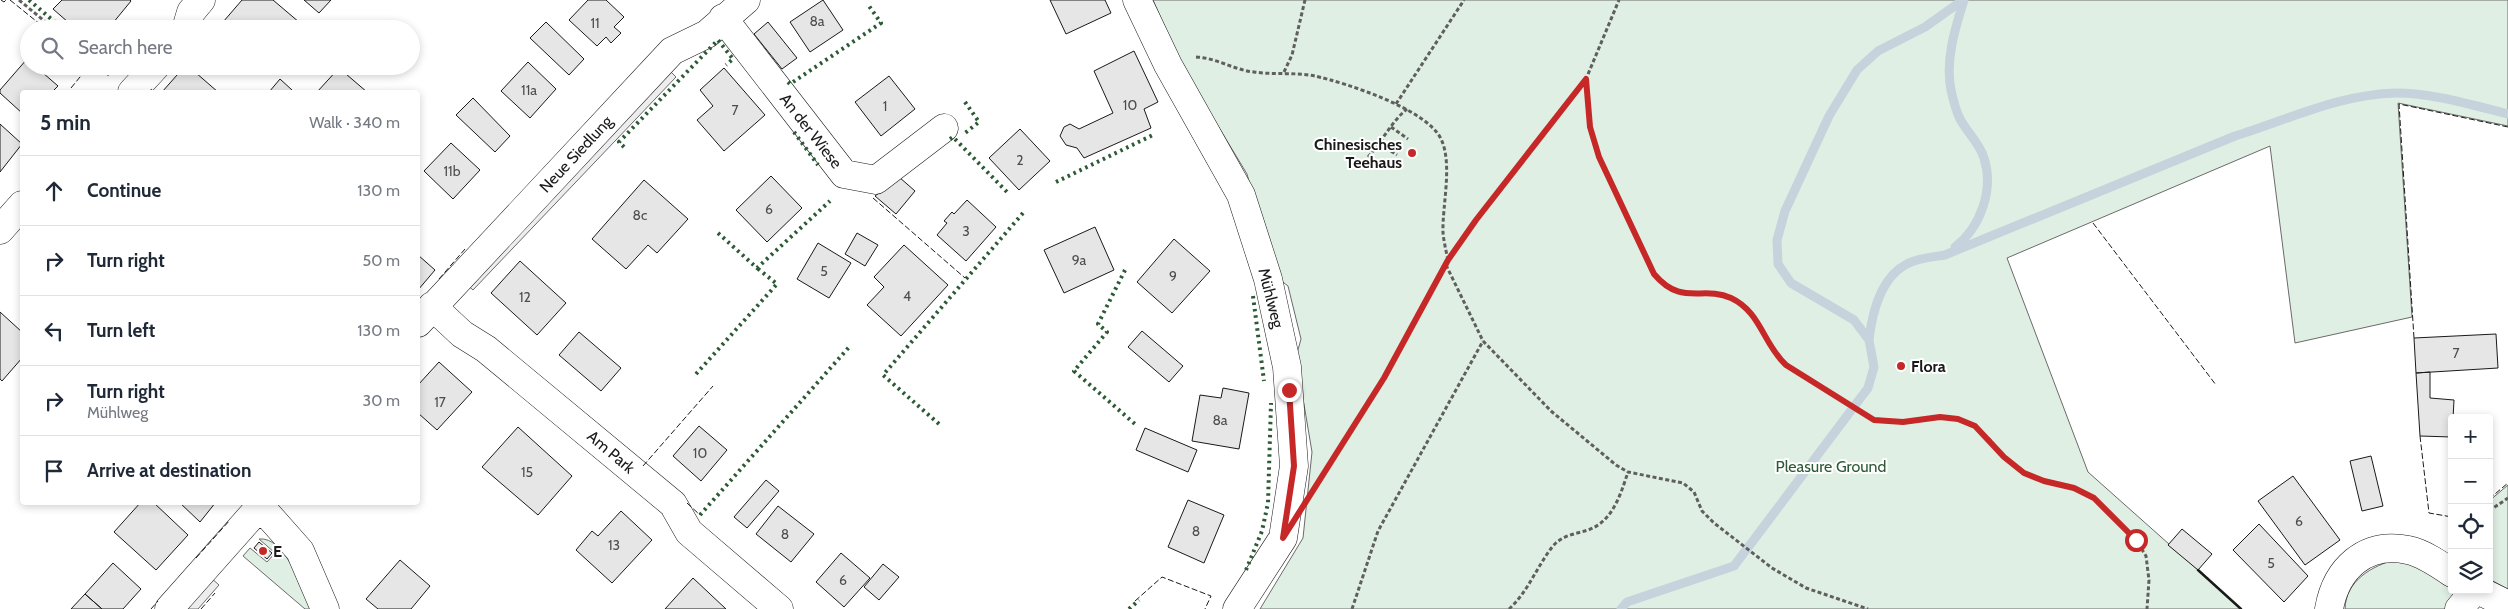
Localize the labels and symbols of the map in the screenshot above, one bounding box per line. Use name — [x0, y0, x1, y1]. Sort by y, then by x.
house number: 8a — [809, 12, 825, 30]
house number: 11 — [590, 14, 600, 32]
house number: 11a — [521, 81, 537, 99]
street label: An der Wiese — [776, 90, 846, 172]
house number: 10 — [1123, 96, 1137, 114]
house number: 1 — [883, 97, 887, 115]
house number: 7 — [731, 101, 739, 119]
street label: Neue Siedlung — [536, 111, 617, 196]
place label: Chinesisches Teehaus — [1314, 135, 1402, 172]
marker: Chinesisches Teehaus — [1406, 147, 1418, 159]
house number: 2 — [1016, 151, 1024, 169]
house number: 11b — [444, 162, 461, 180]
house number: 6 — [765, 200, 773, 218]
house number: 8c — [633, 206, 647, 224]
house number: 3 — [962, 222, 970, 240]
house number: 9a — [1072, 251, 1087, 269]
house number: 5 — [820, 262, 828, 280]
street label: Mühlweg — [1254, 266, 1288, 331]
house number: 9 — [1169, 267, 1177, 285]
house number: 4 — [903, 287, 911, 305]
house number: 12 — [519, 288, 531, 306]
house number: 7 — [2452, 344, 2460, 362]
place label: Flora — [1911, 357, 1946, 376]
marker: Flora — [1895, 360, 1907, 372]
route end — [1278, 379, 1301, 402]
house number: 17 — [434, 393, 446, 411]
house number: 8a — [1212, 411, 1228, 429]
street label: Am Park — [583, 427, 639, 478]
house number: 10 — [693, 444, 707, 462]
park label: Pleasure Ground — [1776, 457, 1886, 476]
house number: 15 — [521, 463, 533, 481]
house number: 6 — [2295, 512, 2303, 530]
house number: 8 — [1192, 522, 1200, 540]
house number: 8 — [781, 525, 789, 543]
route start — [2125, 529, 2148, 552]
house number: 13 — [608, 536, 620, 554]
place label: E — [273, 542, 282, 561]
marker: E — [257, 545, 269, 557]
house number: 5 — [2267, 554, 2275, 572]
house number: 6 — [839, 571, 847, 589]

